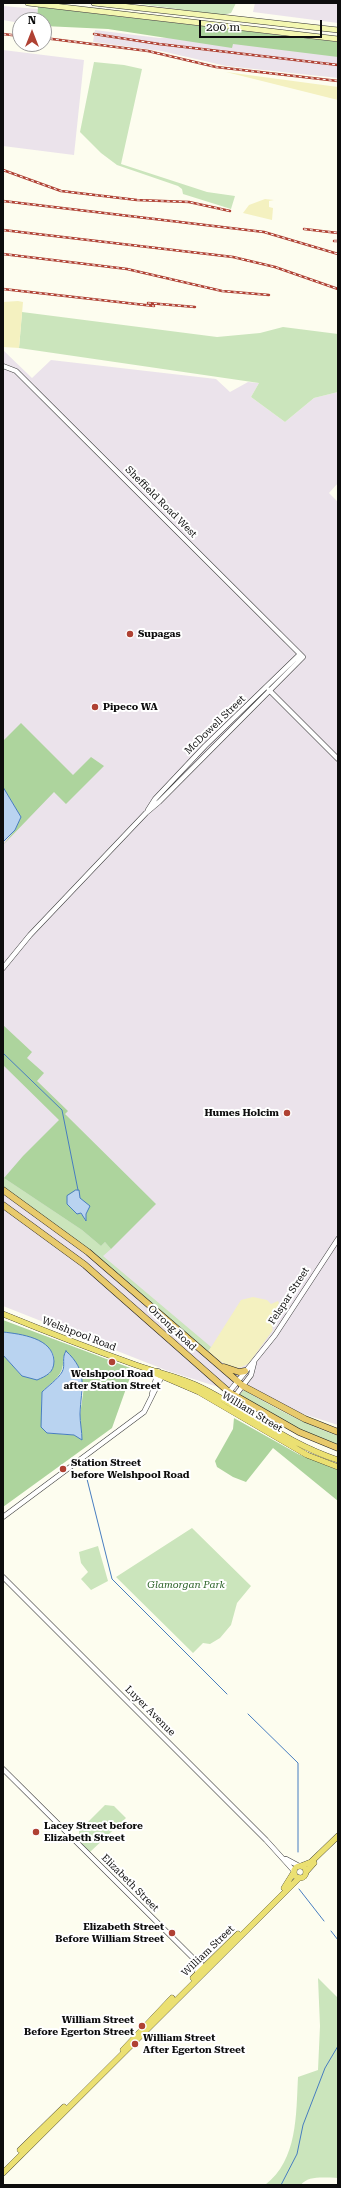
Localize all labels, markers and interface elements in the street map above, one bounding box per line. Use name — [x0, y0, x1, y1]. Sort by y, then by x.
north arrow — [12, 12, 52, 52]
scale bar — [201, 12, 324, 38]
text: N — [28, 14, 36, 27]
text: 200 m — [206, 20, 240, 34]
street label: Sheffield Road West — [123, 464, 199, 540]
place label: Supagas — [138, 628, 181, 640]
marker: Supagas — [125, 629, 135, 639]
street label: McDowell Street — [182, 693, 248, 757]
place label: Pipeco WA — [103, 701, 158, 713]
marker: Pipeco WA — [90, 702, 100, 712]
place label: Humes Holcim — [204, 1107, 279, 1119]
marker: Humes Holcim — [282, 1108, 292, 1118]
street label: Felspar Street — [266, 1265, 312, 1327]
street label: Orrong Road — [145, 1303, 199, 1353]
street label: Welshpool Road — [40, 1314, 118, 1354]
marker: Welshpool Road after Station Street — [107, 1357, 117, 1367]
place label: Welshpool Road after Station Street — [63, 1368, 161, 1392]
street label: William Street — [220, 1389, 284, 1435]
place label: Station Street before Welshpool Road — [71, 1457, 189, 1480]
marker: Station Street before Welshpool Road — [58, 1464, 68, 1474]
park label: Glamorgan Park — [147, 1579, 225, 1591]
street label: Luyer Avenue — [122, 1683, 178, 1739]
place label: Lacey Street before Elizabeth Street — [44, 1820, 143, 1844]
marker: Lacey Street before Elizabeth Street — [31, 1827, 41, 1837]
street label: Elizabeth Street — [99, 1852, 161, 1914]
place label: Elizabeth Street Before William Street — [55, 1921, 164, 1944]
street label: William Street — [179, 1923, 237, 1979]
marker: Elizabeth Street Before William Street — [167, 1928, 177, 1938]
place label: William Street Before Egerton Street — [24, 2014, 134, 2038]
marker: William Street Before Egerton Street — [137, 2021, 147, 2031]
place label: William Street After Egerton Street — [143, 2032, 245, 2056]
marker: William Street After Egerton Street — [130, 2039, 140, 2049]

